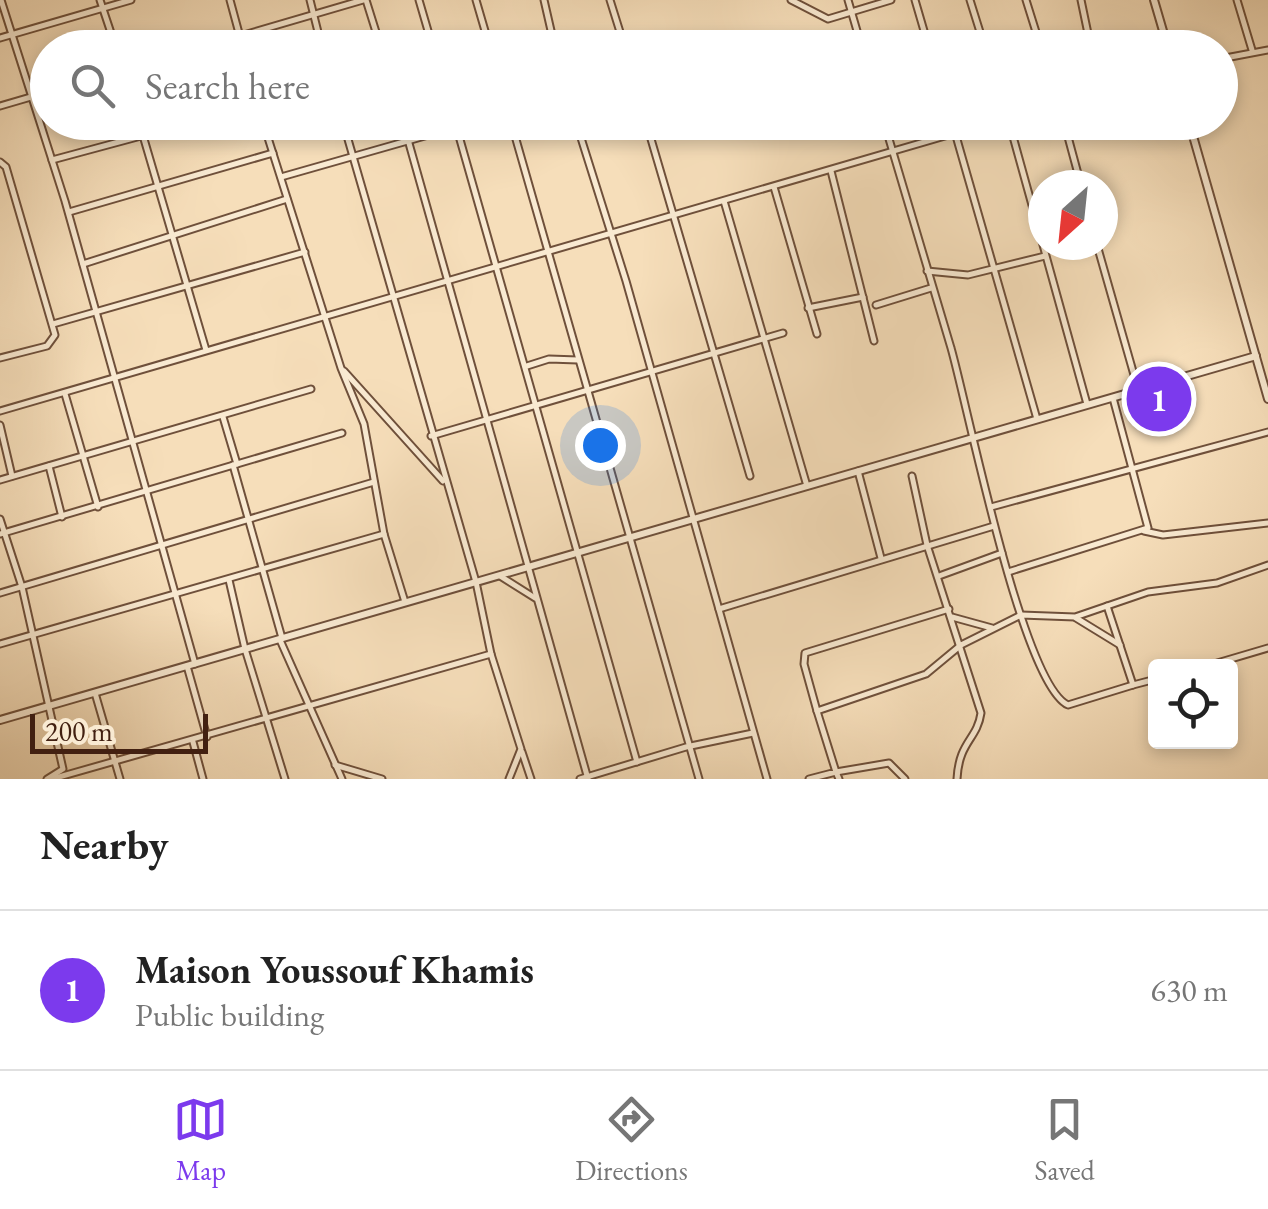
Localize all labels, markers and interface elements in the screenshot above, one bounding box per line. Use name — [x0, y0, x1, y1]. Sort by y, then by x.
search box — [30, 30, 1238, 140]
icon: search — [65, 58, 120, 113]
text: Search here — [145, 61, 310, 110]
north arrow — [1028, 170, 1118, 260]
pin: 1 — [1126, 362, 1192, 436]
your location — [575, 420, 626, 471]
map controls — [1148, 659, 1238, 749]
button: locate — [1148, 659, 1238, 749]
scale bar — [30, 709, 208, 754]
text: 200 m — [45, 713, 113, 749]
text: Nearby — [40, 817, 169, 872]
text: Maison Youssouf Khamis — [135, 945, 534, 994]
text: 1 — [64, 969, 81, 1011]
text: 630 m — [1151, 969, 1228, 1011]
text: Public building — [135, 994, 324, 1036]
tab: Map — [173, 1092, 228, 1188]
tab: Directions — [575, 1092, 688, 1188]
tab: Saved — [1035, 1092, 1095, 1188]

